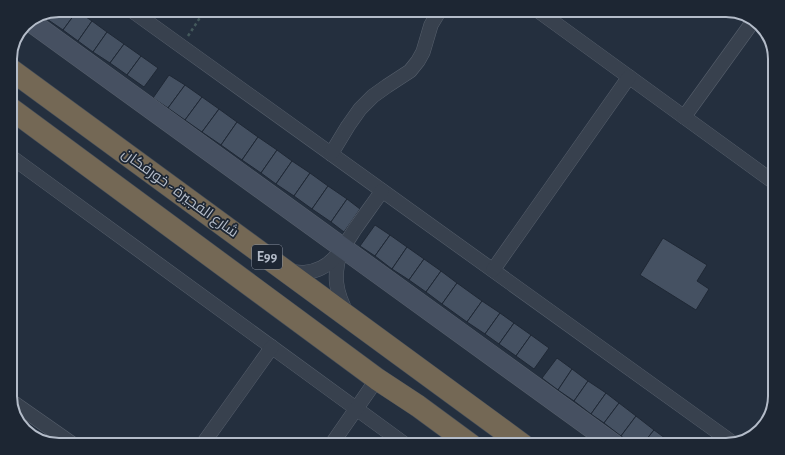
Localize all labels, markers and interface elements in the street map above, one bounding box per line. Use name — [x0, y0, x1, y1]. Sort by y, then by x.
street label: شارع الفجيرة - خورفكان — [117, 145, 242, 243]
road number: E99 — [252, 245, 282, 269]

